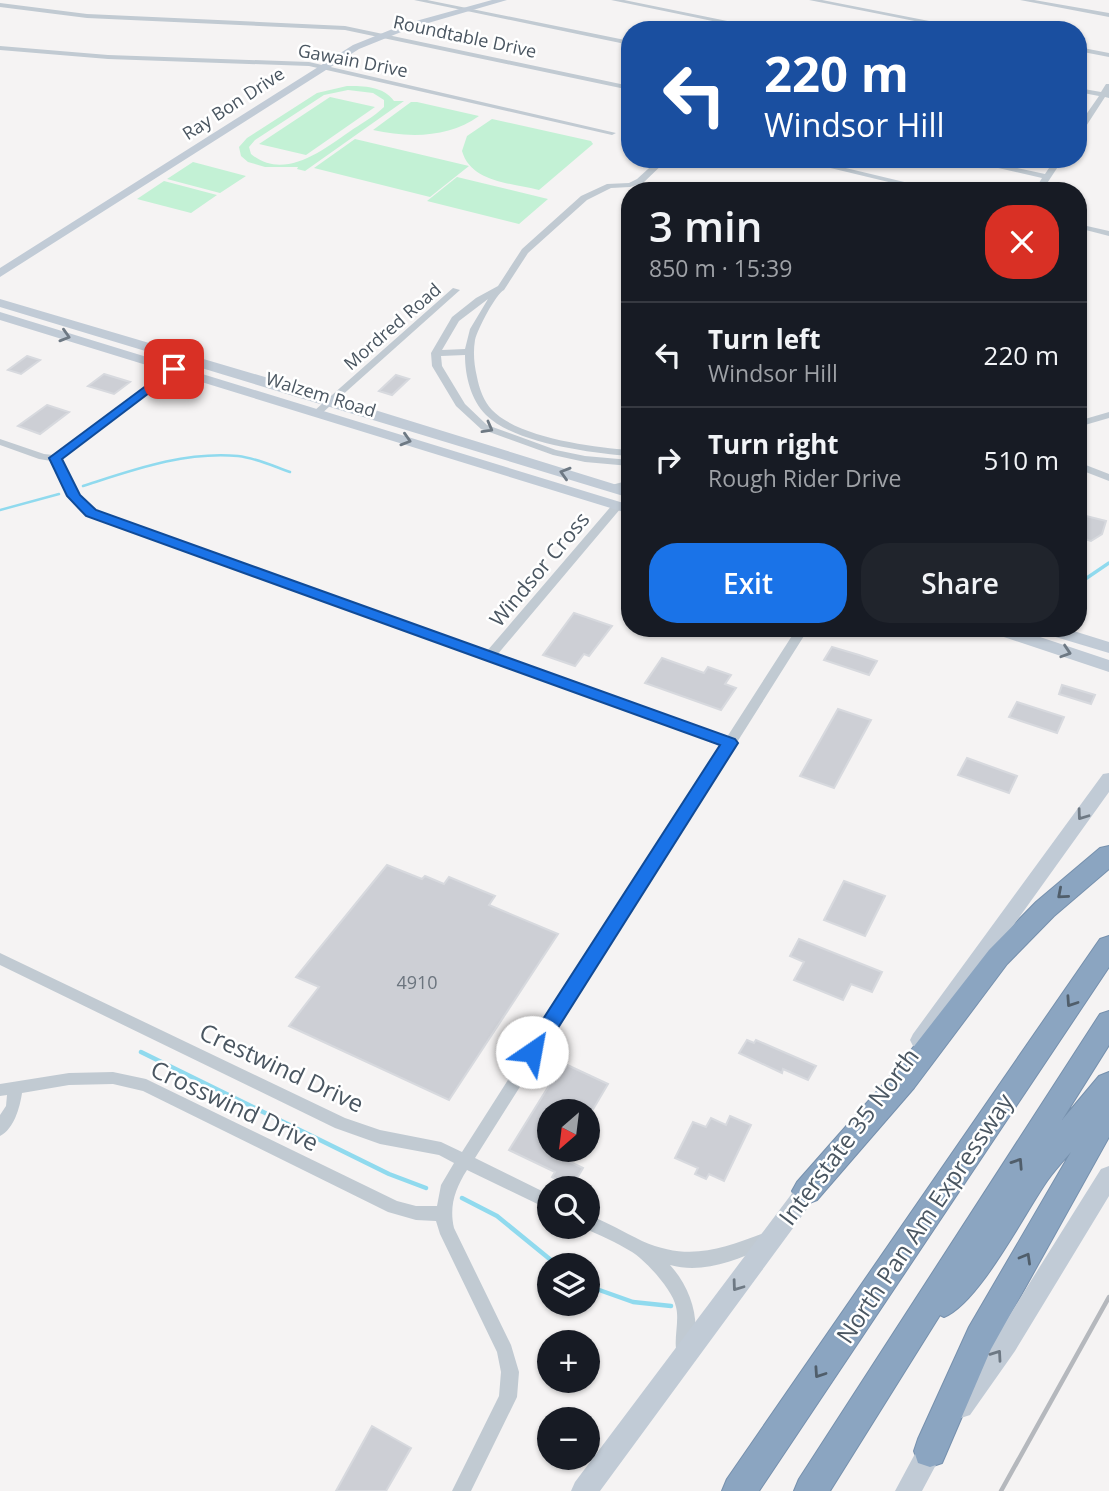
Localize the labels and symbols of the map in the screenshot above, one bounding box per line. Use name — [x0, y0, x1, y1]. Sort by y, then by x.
street label: Roundtable Drive — [391, 9, 539, 63]
street label: Gawain Drive — [296, 38, 410, 82]
street label: Ray Bon Drive — [177, 61, 289, 145]
street label: Mordred Road — [338, 277, 446, 375]
one-way arrow — [59, 328, 71, 343]
pin — [144, 339, 204, 399]
street label: Walzem Road — [263, 366, 379, 422]
one-way arrow — [480, 420, 493, 433]
one-way arrow — [400, 431, 412, 446]
one-way arrow — [559, 467, 571, 482]
street label: Windsor Cross — [483, 506, 595, 632]
one-way arrow — [1060, 644, 1072, 658]
one-way arrow — [1078, 807, 1091, 820]
one-way arrow — [1058, 886, 1071, 898]
house number: 4910 — [396, 970, 438, 994]
one-way arrow — [1067, 994, 1079, 1007]
street label: Crestwind Drive — [195, 1015, 369, 1119]
position arrow — [495, 1015, 569, 1089]
street label: Interstate 35 North — [770, 1041, 926, 1231]
street label: Crosswind Drive — [146, 1052, 324, 1158]
street label: North Pan Am Expressway — [828, 1086, 1021, 1349]
north arrow — [537, 1099, 600, 1162]
one-way arrow — [1009, 1158, 1022, 1171]
one-way arrow — [1018, 1253, 1031, 1265]
one-way arrow — [733, 1278, 746, 1291]
one-way arrow — [989, 1350, 1001, 1363]
one-way arrow — [815, 1365, 827, 1378]

